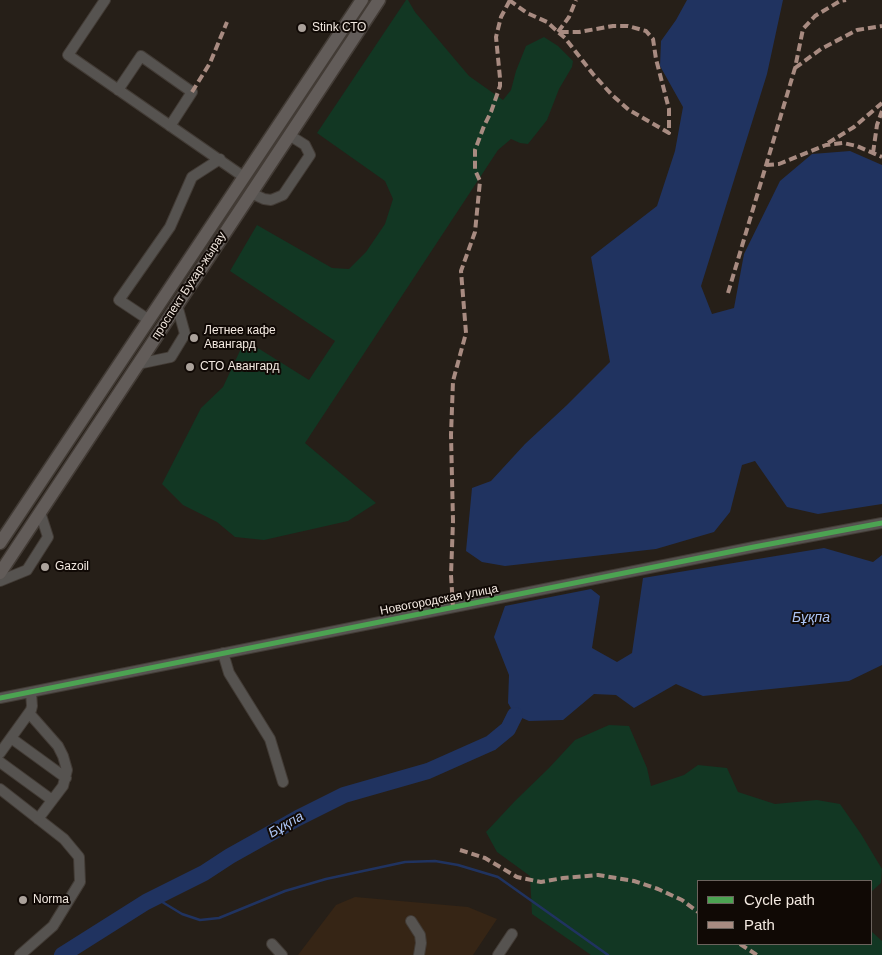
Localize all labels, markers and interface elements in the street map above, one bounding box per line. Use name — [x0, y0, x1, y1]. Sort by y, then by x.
place label: Stink СТО — [312, 21, 366, 35]
marker: Stink СТО — [296, 22, 308, 34]
street label: проспект Бухар-жырау — [149, 229, 229, 343]
place label: Летнее кафе Авангард — [204, 324, 276, 352]
marker: Летнее кафе Авангард — [188, 332, 200, 344]
place label: СТО Авангард — [200, 360, 279, 374]
marker: СТО Авангард — [184, 361, 196, 373]
place label: Gazoil — [55, 560, 89, 574]
marker: Gazoil — [39, 561, 51, 573]
street label: Новогородская улица — [379, 581, 499, 619]
water label: Бұқпа — [792, 610, 830, 626]
water label: Бұқпа — [265, 808, 307, 842]
legend — [697, 880, 872, 945]
text: Cycle path — [744, 891, 815, 908]
place label: Norma — [33, 893, 69, 907]
marker: Norma — [17, 894, 29, 906]
text: Path — [744, 916, 775, 933]

